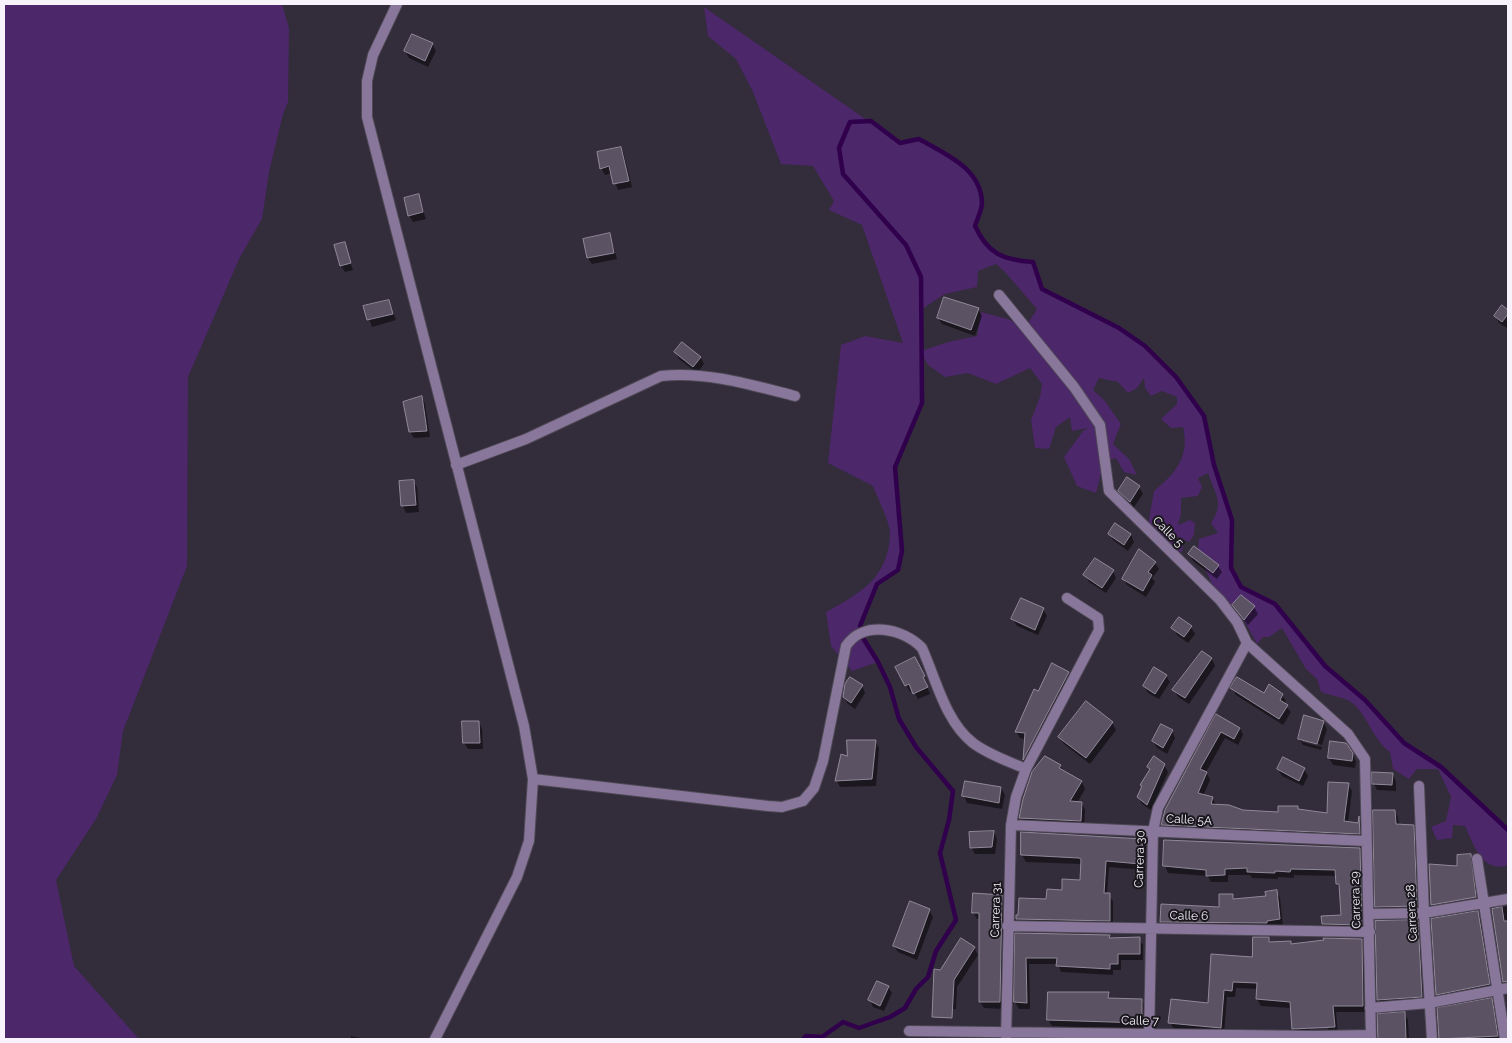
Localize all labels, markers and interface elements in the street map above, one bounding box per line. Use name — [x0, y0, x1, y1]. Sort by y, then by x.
street label: Calle 5 — [1149, 513, 1187, 551]
street label: Calle 5A — [1166, 812, 1212, 828]
street label: Carrera 30 — [1132, 830, 1148, 888]
street label: Carrera 29 — [1348, 871, 1364, 929]
street label: Carrera 31 — [988, 882, 1004, 938]
street label: Carrera 28 — [1403, 884, 1421, 942]
street label: Calle 6 — [1170, 908, 1208, 924]
street label: Calle 7 — [1121, 1013, 1159, 1029]

